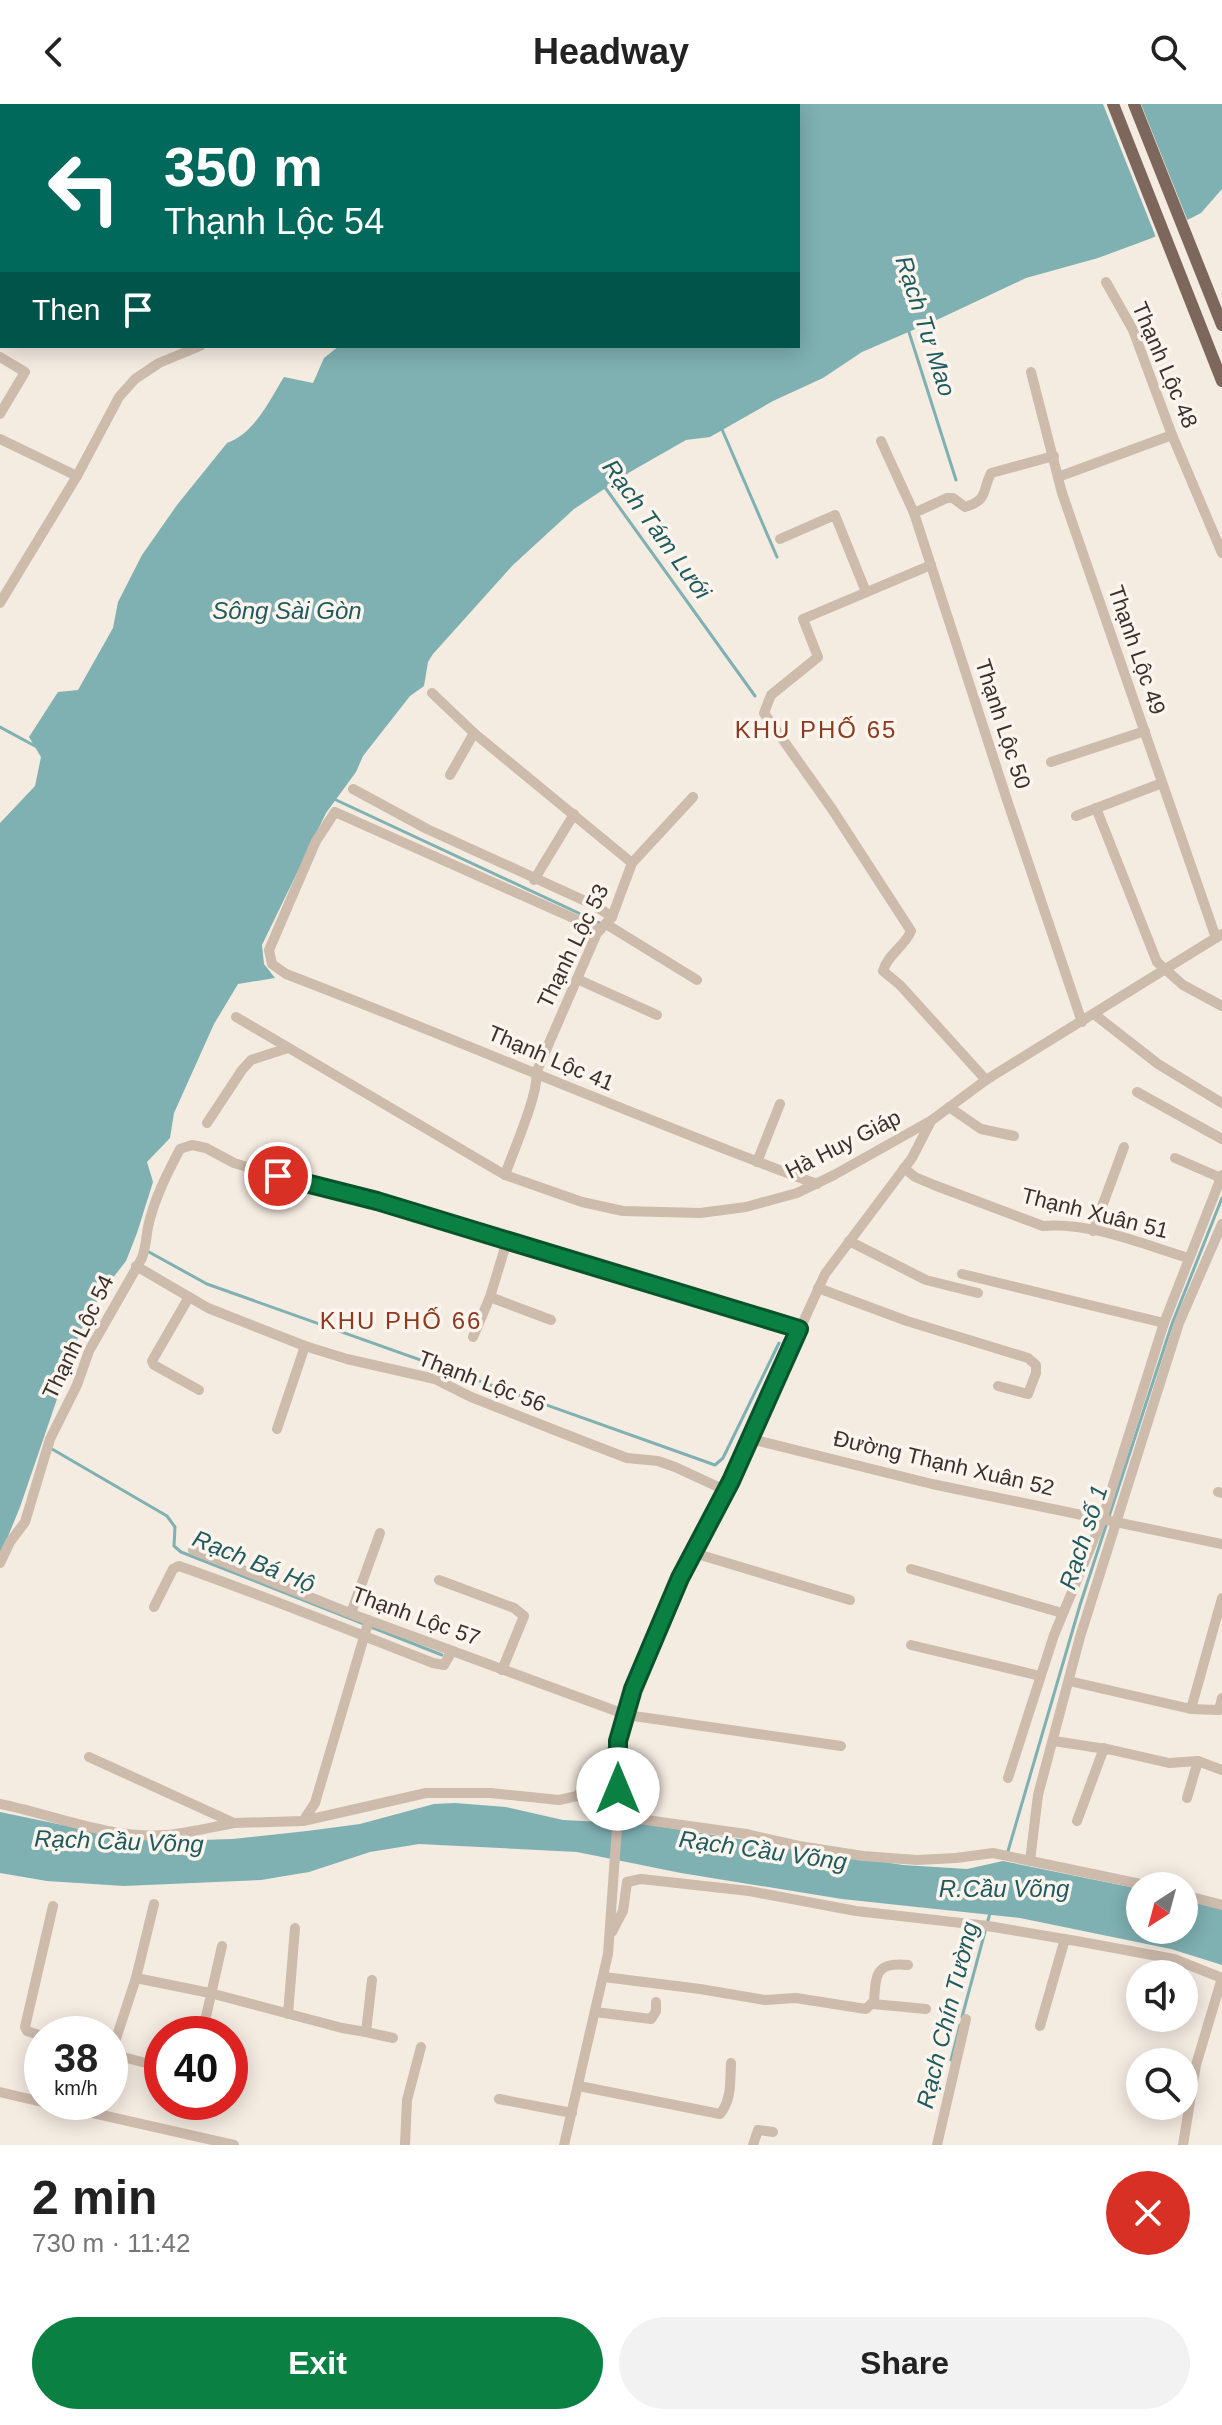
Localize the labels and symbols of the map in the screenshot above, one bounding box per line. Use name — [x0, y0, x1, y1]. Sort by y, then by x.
water label: Rạch Tư Mao — [891, 252, 961, 400]
street label: Thạnh Lộc 48 — [1127, 298, 1203, 432]
water label: Rạch Tám Lưới — [597, 454, 717, 605]
street label: Thạnh Lộc 49 — [1103, 582, 1171, 718]
water label: Sông Sài Gòn — [212, 597, 362, 624]
street label: Thạnh Lộc 50 — [970, 656, 1036, 792]
district label: KHU PHỐ 65 — [735, 716, 897, 743]
street label: Thạnh Lộc 53 — [532, 880, 614, 1012]
street label: Thạnh Lộc 41 — [484, 1020, 618, 1096]
street label: Hà Huy Giáp — [781, 1104, 905, 1184]
pin — [244, 1142, 312, 1210]
street label: Thạnh Xuân 51 — [1019, 1183, 1171, 1243]
street label: Thạnh Lộc 54 — [37, 1271, 119, 1403]
district label: KHU PHỐ 66 — [320, 1307, 482, 1334]
street label: Thạnh Lộc 56 — [415, 1345, 549, 1417]
street label: Đường Thạnh Xuân 52 — [831, 1425, 1057, 1501]
water label: Rạch số 1 — [1053, 1481, 1113, 1593]
water label: Rạch Bá Hộ — [189, 1524, 319, 1598]
street label: Thạnh Lộc 57 — [349, 1581, 483, 1651]
position arrow — [576, 1747, 660, 1831]
water label: Rạch Cầu Võng — [34, 1825, 205, 1857]
water label: Rạch Cầu Võng — [677, 1825, 849, 1875]
north arrow — [1126, 1872, 1198, 1944]
water label: R.Cầu Võng — [939, 1875, 1070, 1902]
water label: Rạch Chín Tường — [911, 1918, 983, 2111]
speed limit sign: 40 — [144, 2016, 248, 2120]

